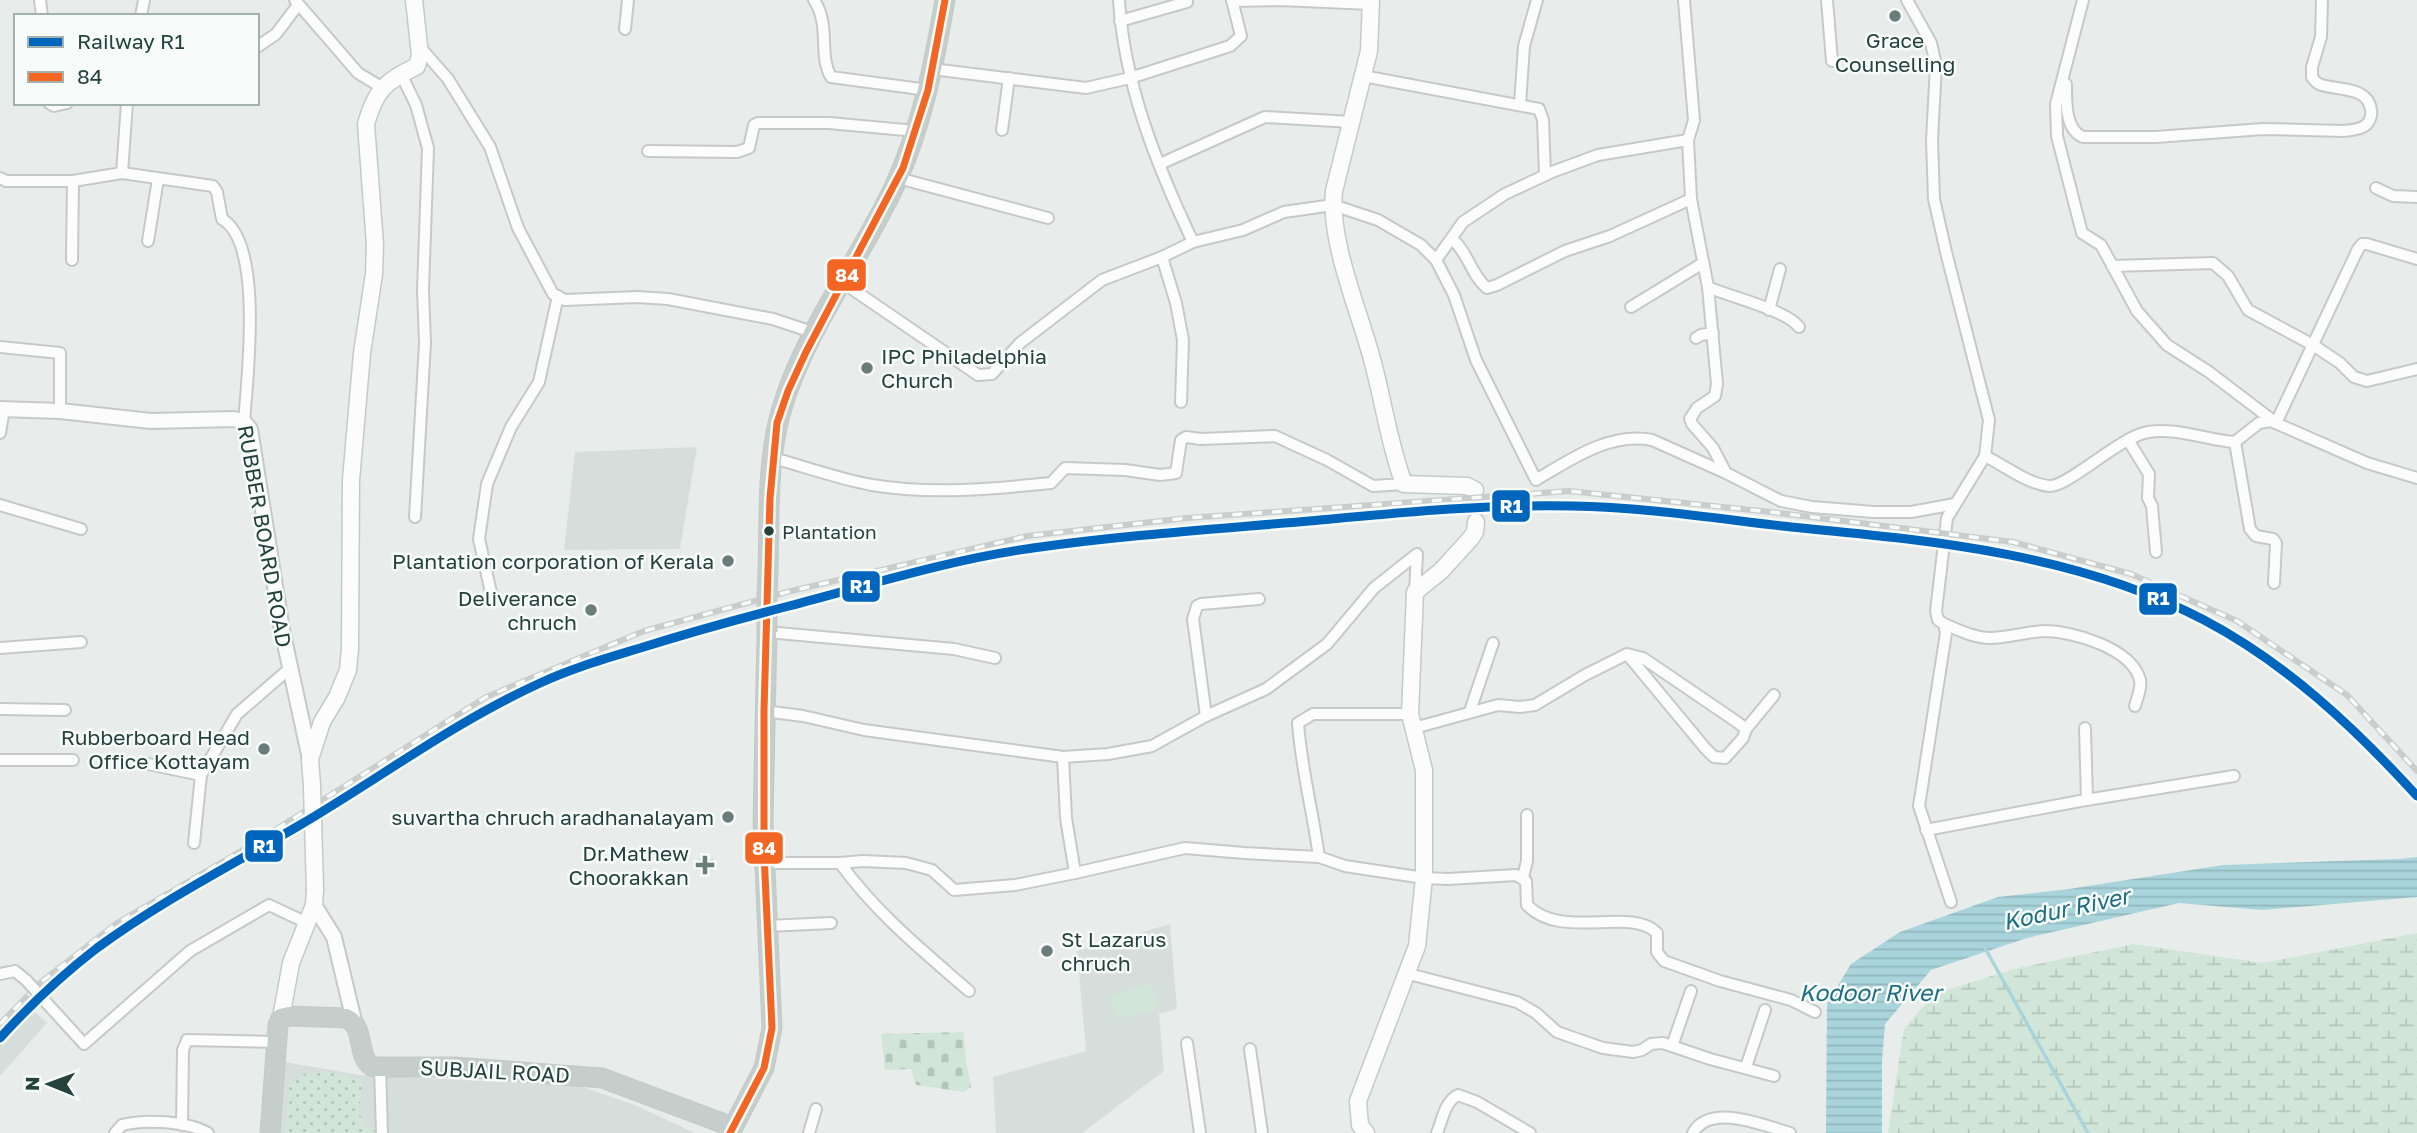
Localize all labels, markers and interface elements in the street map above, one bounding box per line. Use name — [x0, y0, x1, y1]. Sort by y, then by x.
marker: Grace Counselling — [1887, 8, 1903, 24]
legend — [14, 14, 259, 105]
place label: Grace Counselling — [1835, 27, 1955, 77]
text: Railway R1 — [77, 28, 185, 54]
text: 84 — [77, 63, 103, 89]
line badge: 84 — [826, 258, 867, 292]
text: 84 — [835, 263, 859, 286]
place label: IPC Philadelphia Church — [881, 343, 1047, 393]
marker: IPC Philadelphia Church — [859, 360, 875, 376]
street label: RUBBER BOARD ROAD — [233, 423, 297, 649]
line badge: R1 — [1491, 489, 1531, 523]
text: R1 — [1500, 494, 1523, 517]
place label: Plantation — [782, 520, 877, 543]
marker: Plantation — [762, 524, 776, 538]
place label: Plantation corporation of Kerala — [392, 548, 714, 574]
marker: Plantation corporation of Kerala — [720, 553, 736, 569]
line badge: R1 — [841, 570, 881, 603]
text: R1 — [850, 574, 873, 597]
line badge: R1 — [2138, 582, 2178, 616]
place label: Deliverance chruch — [458, 585, 577, 635]
text: R1 — [2147, 586, 2170, 609]
marker: Deliverance chruch — [583, 602, 599, 618]
place label: Rubberboard Head Office Kottayam — [61, 724, 250, 774]
marker: Rubberboard Head Office Kottayam — [256, 741, 272, 757]
place label: suvartha chruch aradhanalayam — [391, 804, 714, 830]
marker: suvartha chruch aradhanalayam — [720, 809, 736, 825]
line badge: R1 — [244, 829, 284, 863]
line badge: 84 — [744, 831, 784, 865]
text: R1 — [253, 834, 276, 857]
text: 84 — [752, 836, 776, 859]
place label: Dr.Mathew Choorakkan — [568, 840, 689, 890]
marker: Dr.Mathew Choorakkan — [695, 855, 715, 875]
water label: Kodur River — [2000, 880, 2135, 935]
place label: St Lazarus chruch — [1061, 926, 1166, 976]
marker: St Lazarus chruch — [1039, 943, 1055, 959]
water label: Kodoor River — [1799, 978, 1944, 1006]
north arrow — [14, 1049, 84, 1119]
street label: SUBJAIL ROAD — [419, 1054, 571, 1088]
text: N — [20, 1076, 43, 1091]

